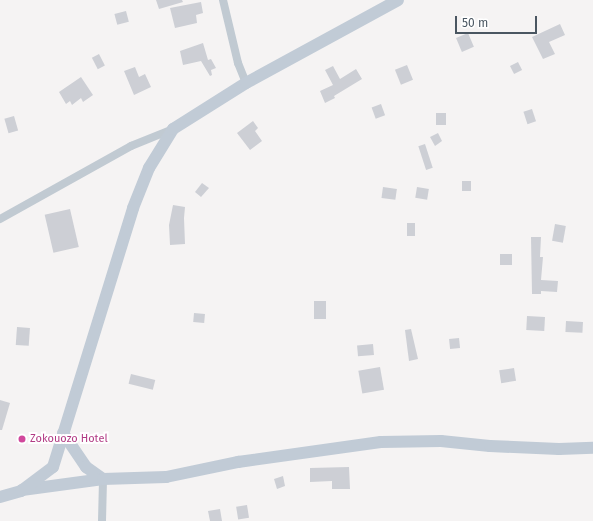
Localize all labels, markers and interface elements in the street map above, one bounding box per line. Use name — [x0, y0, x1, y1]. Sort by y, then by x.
scale bar — [457, 8, 539, 34]
text: 50 m — [462, 16, 488, 30]
place label: Zokouozo Hotel — [30, 432, 108, 446]
marker: Zokouozo Hotel — [17, 434, 27, 444]

